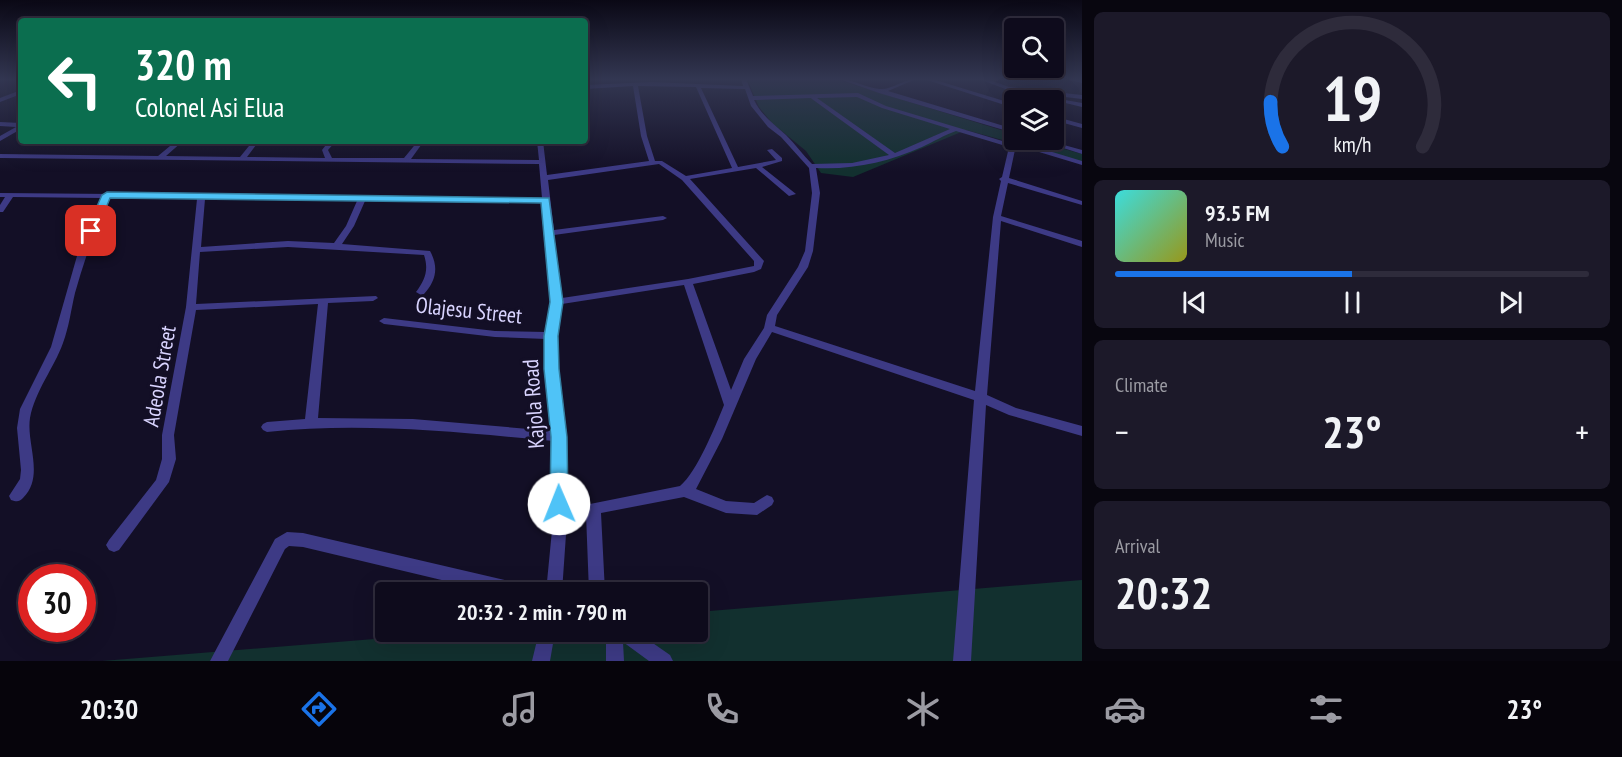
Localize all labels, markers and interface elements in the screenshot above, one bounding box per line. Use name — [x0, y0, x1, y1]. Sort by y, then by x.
map controls — [1004, 18, 1064, 150]
button: search — [1004, 18, 1064, 78]
text: 320 m — [135, 37, 232, 92]
icon: left — [36, 42, 114, 120]
text: 19 — [1322, 57, 1382, 138]
text: Colonel Asi Elua — [135, 90, 284, 124]
button: layers — [1004, 90, 1064, 150]
text: km/h — [1333, 130, 1371, 158]
text: 93.5 FM — [1205, 199, 1270, 227]
pin — [65, 205, 116, 256]
icon: arrive — [74, 214, 107, 247]
text: Music — [1205, 227, 1245, 253]
icon: previous — [1178, 286, 1211, 319]
icon: pause — [1336, 286, 1369, 319]
icon: next — [1494, 286, 1527, 319]
street label: Olajesu Street — [414, 290, 524, 330]
street label: Adeola Street — [136, 323, 182, 429]
street label: Kajola Road — [516, 358, 550, 450]
text: Climate — [1115, 372, 1168, 398]
text: 23° — [1322, 402, 1382, 460]
text: − — [1115, 410, 1129, 453]
text: + — [1575, 410, 1589, 453]
position arrow — [527, 472, 591, 536]
text: Arrival — [1115, 533, 1160, 559]
text: 20:32 — [1115, 563, 1212, 621]
speed limit sign: 30 — [18, 564, 96, 642]
text: 20:32 · 2 min · 790 m — [456, 598, 627, 626]
icon: directions — [298, 688, 340, 730]
icon: music — [499, 688, 541, 730]
icon: phone — [701, 688, 743, 730]
icon: climate — [902, 688, 944, 730]
icon: car — [1104, 688, 1146, 730]
icon: filters — [1305, 688, 1347, 730]
text: 20:30 — [80, 692, 138, 726]
text: 23° — [1507, 692, 1542, 726]

